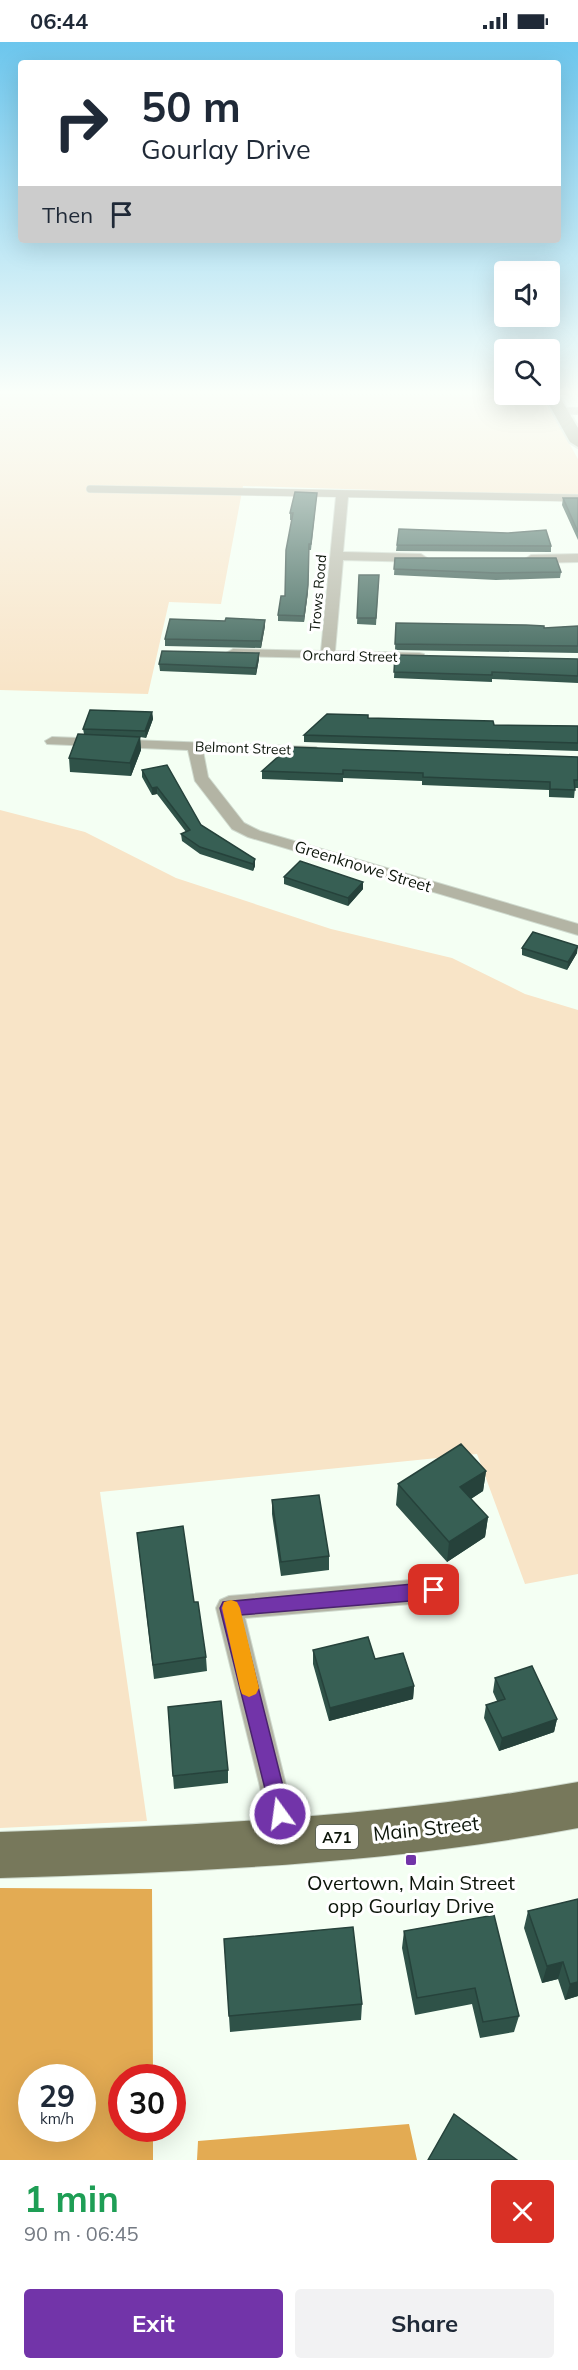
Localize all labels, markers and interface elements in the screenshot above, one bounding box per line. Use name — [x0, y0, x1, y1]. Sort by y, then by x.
text: 06:44 — [30, 7, 88, 35]
text: 50 m — [141, 80, 241, 133]
icon: right — [42, 84, 120, 162]
text: Gourlay Drive — [141, 132, 311, 166]
icon: arrive — [105, 198, 138, 231]
text: Then — [42, 201, 93, 229]
map controls — [494, 261, 560, 405]
button: sound — [494, 261, 560, 327]
button: search — [494, 339, 560, 405]
street label: Trows Road — [306, 554, 330, 632]
street label: Orchard Street — [302, 646, 398, 666]
street label: Belmont Street — [195, 737, 291, 759]
street label: Greenknowe Street — [292, 836, 434, 896]
pin — [408, 1564, 459, 1615]
icon: arrive — [417, 1573, 450, 1606]
position arrow — [248, 1782, 312, 1846]
street label: Main Street — [372, 1810, 480, 1846]
road number: A71 — [316, 1825, 358, 1849]
marker: Overtown, Main Street opp Gourlay Drive — [404, 1853, 418, 1867]
place label: Overtown, Main Street opp Gourlay Drive — [307, 1870, 515, 1918]
speed limit sign: 30 — [108, 2064, 186, 2142]
text: 29 — [39, 2077, 75, 2115]
text: km/h — [40, 2109, 74, 2128]
text: 1 min — [24, 2176, 119, 2221]
button: close — [491, 2180, 554, 2243]
text: 90 m · 06:45 — [24, 2221, 138, 2246]
button: Exit — [24, 2289, 283, 2358]
button: Share — [295, 2289, 554, 2358]

